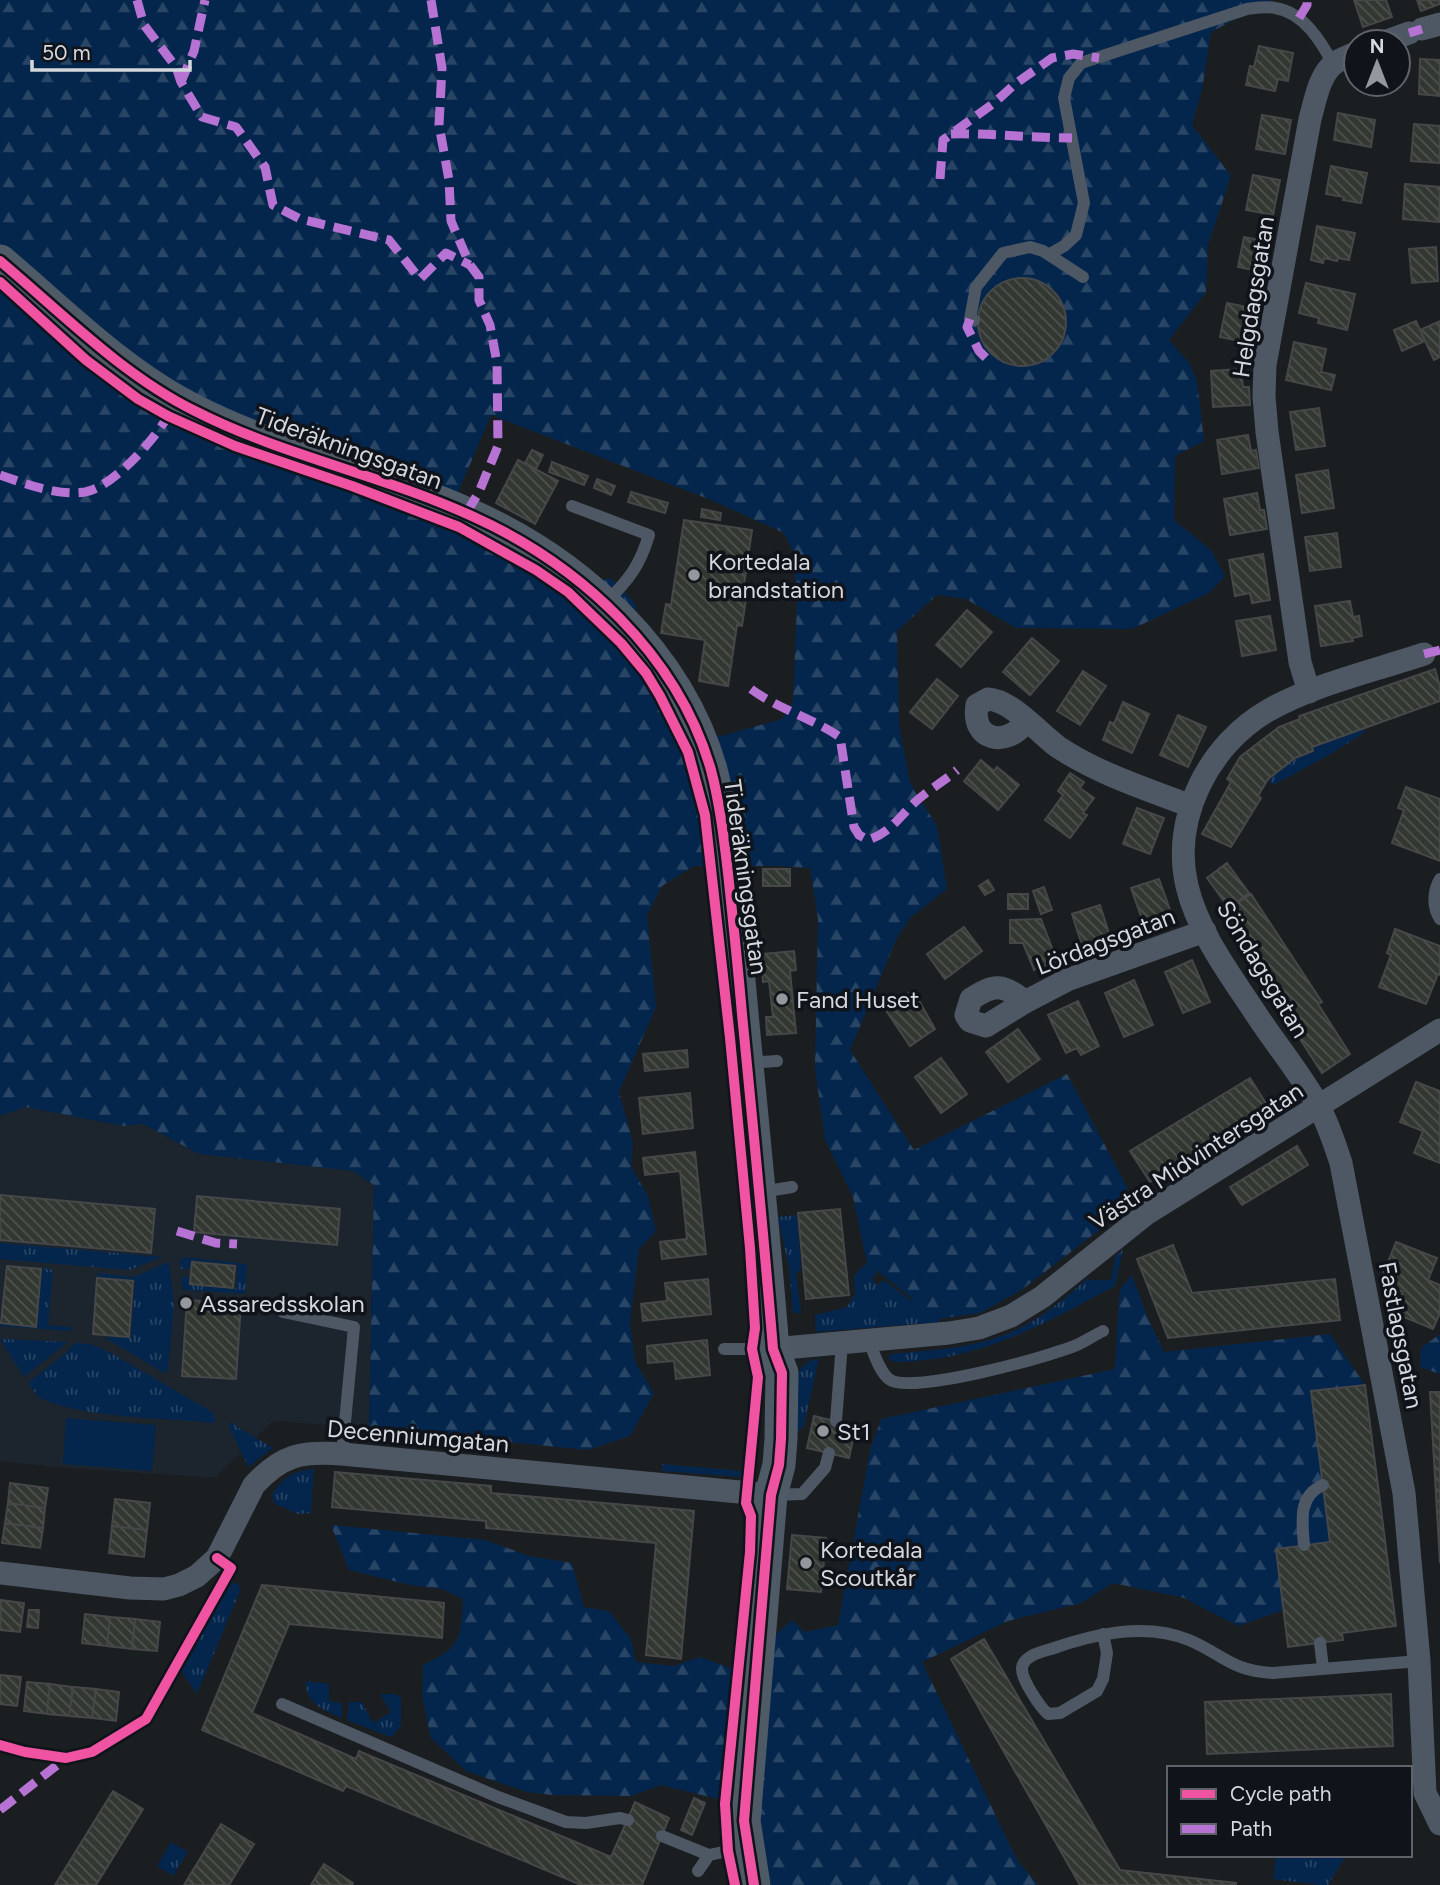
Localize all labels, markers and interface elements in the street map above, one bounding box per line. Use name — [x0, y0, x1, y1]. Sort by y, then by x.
scale bar — [32, 28, 189, 72]
north arrow — [1342, 28, 1412, 98]
text: N — [1370, 35, 1384, 58]
text: 50 m — [42, 40, 91, 65]
street label: Helgdagsgatan — [1226, 214, 1280, 380]
street label: Tideräkningsgatan — [252, 401, 446, 495]
place label: Kortedala brandstation — [708, 547, 844, 604]
marker: Kortedala brandstation — [686, 567, 702, 583]
street label: Tideräkningsgatan — [718, 778, 774, 976]
street label: Söndagsgatan — [1211, 895, 1315, 1043]
street label: Lördagsgatan — [1031, 901, 1179, 981]
place label: Fand Huset — [796, 985, 919, 1014]
marker: Fand Huset — [774, 991, 790, 1007]
street label: Västra Midvintersgatan — [1084, 1076, 1308, 1236]
street label: Fastlagsgatan — [1373, 1259, 1429, 1411]
place label: Assaredsskolan — [200, 1289, 365, 1318]
marker: Assaredsskolan — [178, 1295, 194, 1311]
street label: Decenniumgatan — [326, 1414, 510, 1458]
place label: St1 — [837, 1417, 871, 1446]
marker: St1 — [815, 1423, 831, 1439]
place label: Kortedala Scoutkår — [820, 1535, 922, 1592]
marker: Kortedala Scoutkår — [798, 1555, 814, 1571]
legend — [1167, 1766, 1412, 1857]
text: Cycle path — [1230, 1781, 1331, 1806]
text: Path — [1230, 1816, 1272, 1841]

